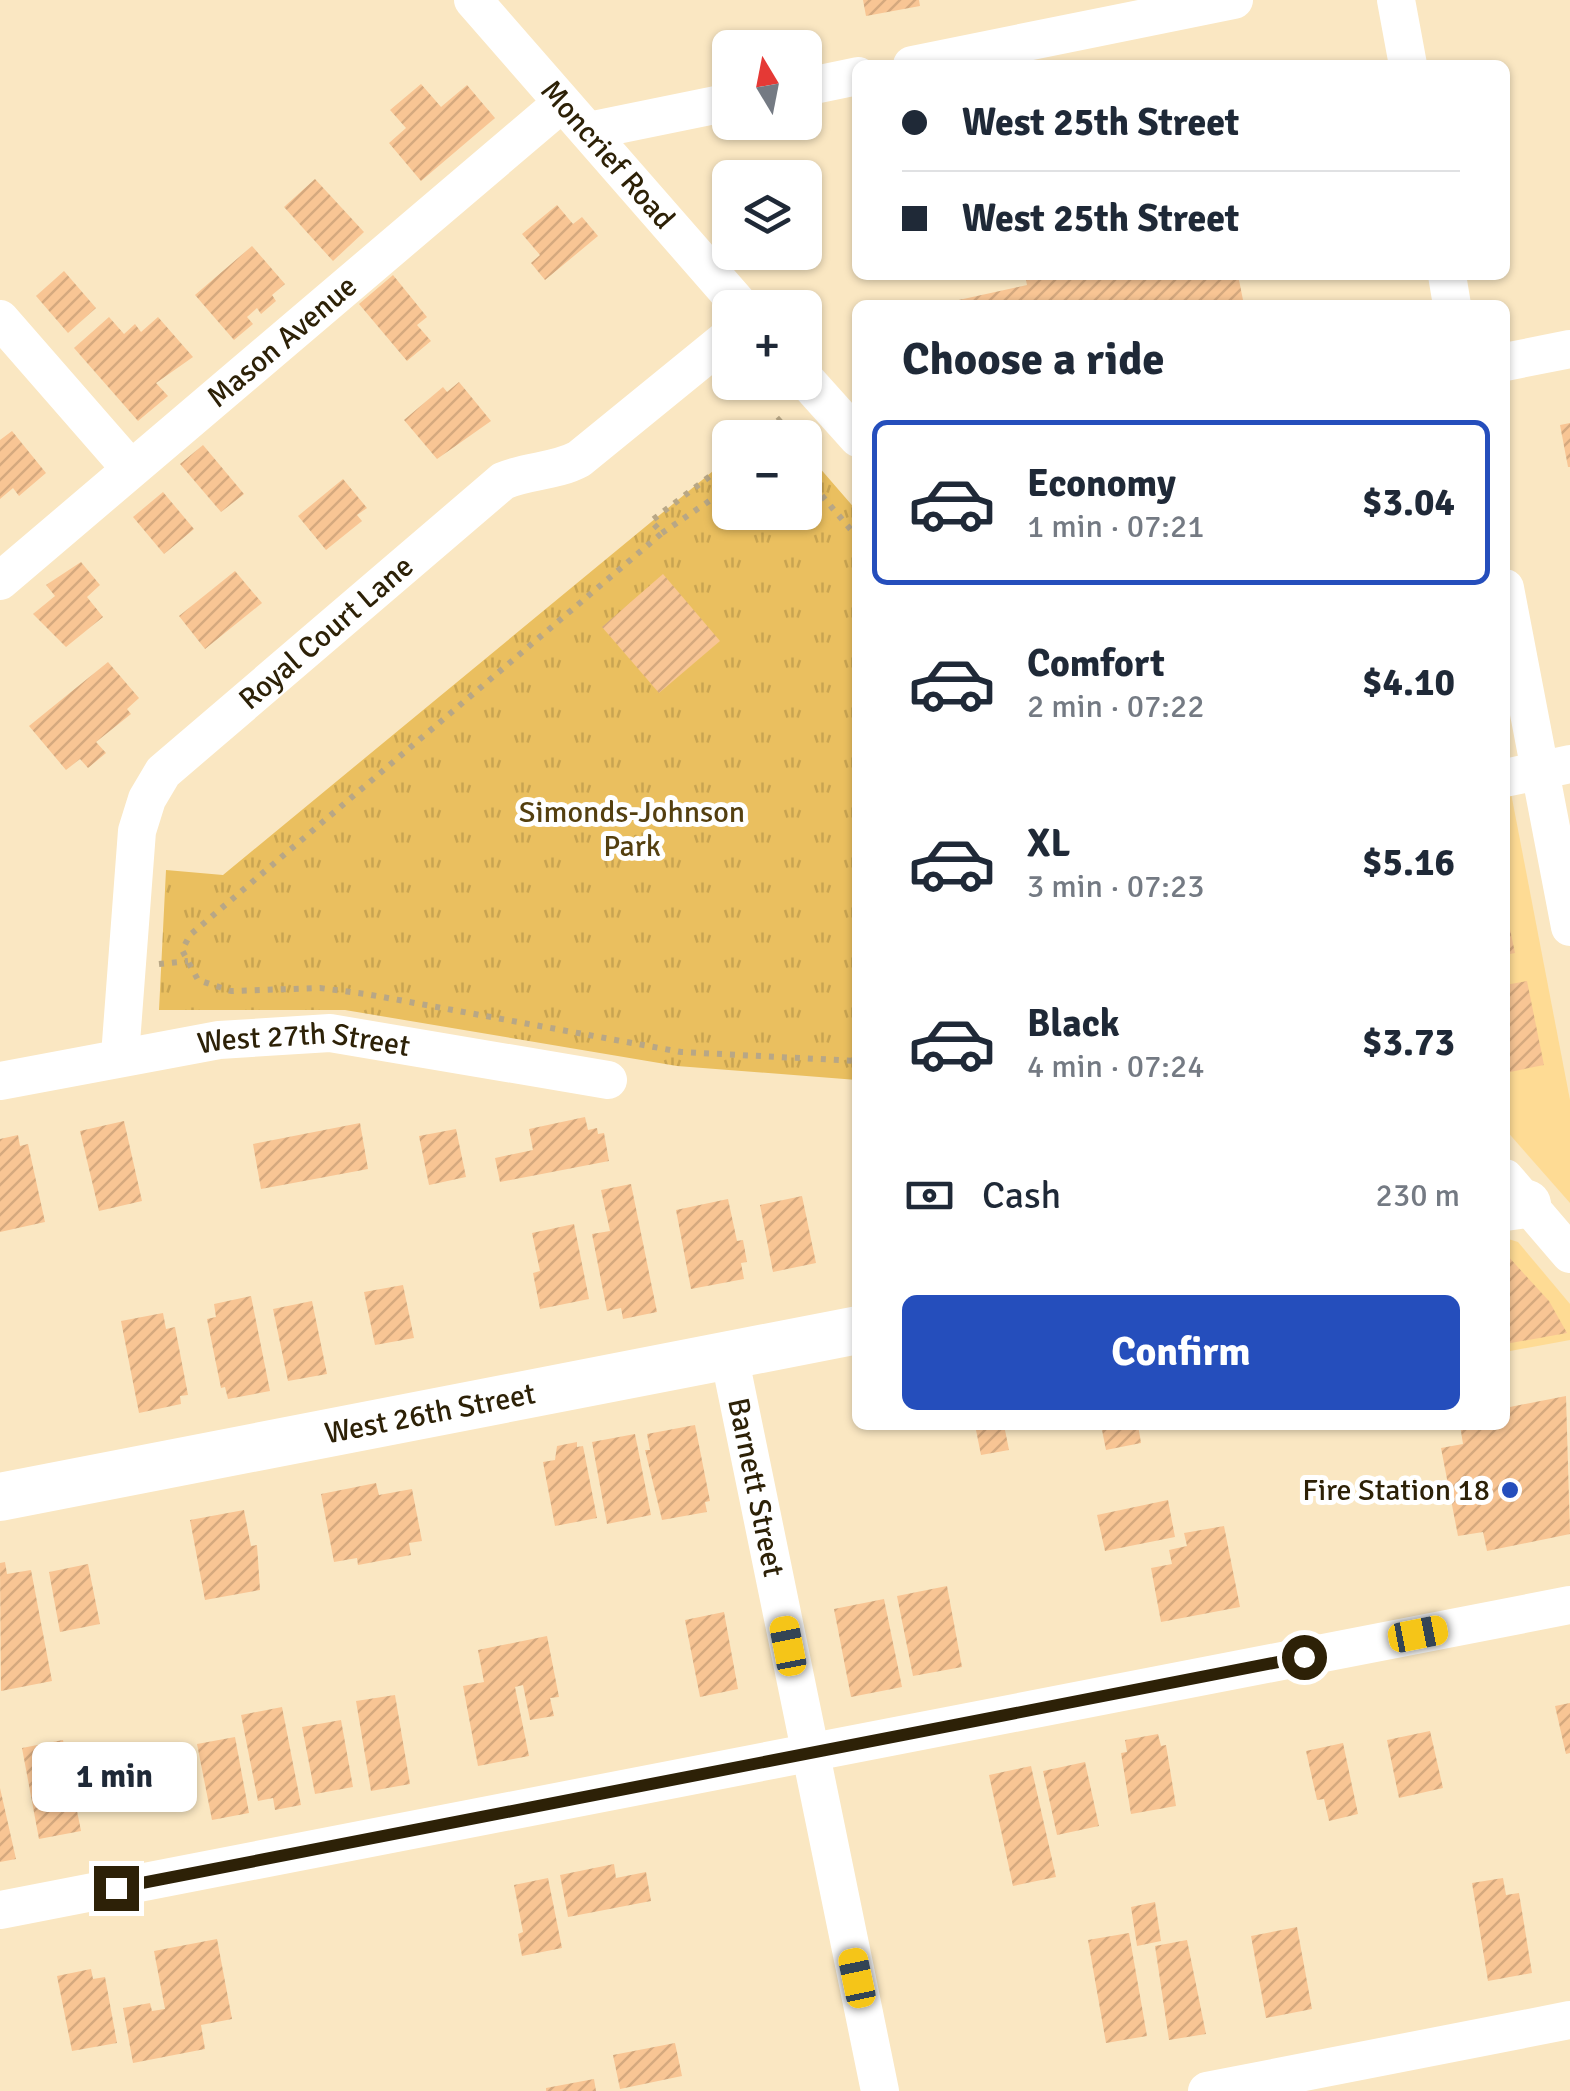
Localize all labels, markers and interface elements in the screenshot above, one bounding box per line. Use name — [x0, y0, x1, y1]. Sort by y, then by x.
north arrow — [712, 30, 822, 140]
map controls — [712, 30, 822, 530]
street label: Moncrief Road — [532, 73, 683, 237]
text: West 25th Street — [962, 99, 1239, 146]
button: layers — [712, 160, 822, 270]
text: West 25th Street — [962, 195, 1239, 242]
street label: Mason Avenue — [200, 268, 365, 416]
button: + — [712, 290, 822, 400]
text: Choose a ride — [902, 332, 1165, 387]
button: − — [712, 420, 822, 530]
icon: car — [907, 458, 997, 548]
text: Economy — [1027, 460, 1176, 507]
text: $3.04 — [1362, 479, 1455, 526]
text: 1 min · 07:21 — [1027, 507, 1205, 546]
street label: Royal Court Lane — [231, 548, 421, 718]
icon: car — [907, 638, 997, 728]
text: Comfort — [1027, 640, 1165, 687]
text: $4.10 — [1362, 659, 1455, 706]
text: 2 min · 07:22 — [1027, 687, 1205, 726]
park label: Simonds-Johnson Park — [519, 794, 745, 865]
icon: car — [907, 818, 997, 908]
text: XL — [1027, 820, 1070, 867]
text: $5.16 — [1362, 839, 1455, 886]
text: 3 min · 07:23 — [1027, 867, 1205, 906]
icon: car — [907, 998, 997, 1088]
text: Black — [1027, 1000, 1120, 1047]
street label: West 27th Street — [194, 1015, 413, 1065]
text: $3.73 — [1362, 1019, 1455, 1066]
text: 4 min · 07:24 — [1027, 1047, 1205, 1086]
icon: cash — [902, 1168, 957, 1223]
text: Cash — [982, 1172, 1061, 1219]
text: 230 m — [1376, 1176, 1460, 1215]
button: Confirm — [902, 1295, 1460, 1410]
street label: West 26th Street — [322, 1375, 538, 1452]
street label: Barnett Street — [719, 1395, 792, 1580]
place label: Fire Station 18 — [1302, 1472, 1490, 1509]
marker: Fire Station 18 — [1499, 1479, 1521, 1501]
car — [768, 1614, 808, 1678]
car — [1386, 1614, 1450, 1654]
route start — [1282, 1635, 1327, 1680]
callout: 1 min — [34, 1743, 198, 1813]
text: 1 min — [76, 1757, 153, 1796]
route end — [94, 1866, 139, 1911]
car — [836, 1946, 878, 2010]

